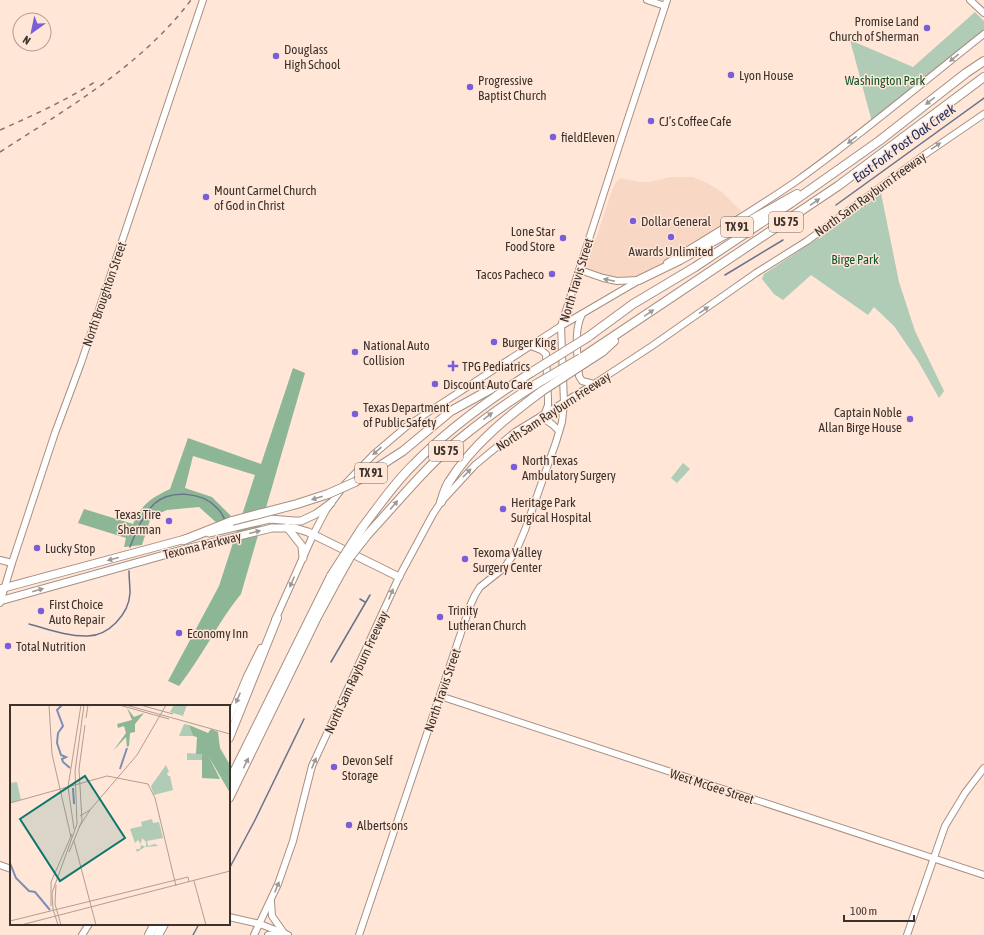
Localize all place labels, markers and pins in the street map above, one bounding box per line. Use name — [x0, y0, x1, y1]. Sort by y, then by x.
place label: Promise Land Church of Sherman — [829, 14, 919, 44]
marker: Promise Land Church of Sherman — [922, 23, 932, 33]
place label: Douglass High School — [284, 42, 341, 72]
marker: Douglass High School — [271, 51, 281, 61]
place label: Lyon House — [739, 68, 794, 83]
marker: Lyon House — [726, 70, 736, 80]
place label: Progressive Baptist Church — [478, 73, 547, 103]
marker: Progressive Baptist Church — [465, 82, 475, 92]
place label: CJ’s Coffee Cafe — [659, 114, 732, 129]
marker: CJ’s Coffee Cafe — [646, 116, 656, 126]
place label: fieldEleven — [561, 130, 615, 145]
marker: fieldEleven — [548, 132, 558, 142]
place label: Mount Carmel Church of God in Christ — [214, 183, 317, 213]
marker: Mount Carmel Church of God in Christ — [201, 192, 211, 202]
place label: Dollar General — [641, 214, 712, 229]
marker: Dollar General — [628, 216, 638, 226]
place label: Lone Star Food Store — [505, 224, 555, 254]
marker: Awards Unlimited — [666, 232, 676, 242]
marker: Lone Star Food Store — [558, 233, 568, 243]
place label: Awards Unlimited — [629, 244, 713, 259]
place label: Tacos Pacheco — [476, 267, 544, 282]
marker: Tacos Pacheco — [547, 269, 557, 279]
place label: Burger King — [502, 335, 556, 350]
marker: Burger King — [489, 337, 499, 347]
place label: National Auto Collision — [363, 338, 430, 368]
marker: National Auto Collision — [350, 347, 360, 357]
place label: TPG Pediatrics — [462, 359, 530, 374]
marker: TPG Pediatrics — [447, 360, 459, 372]
place label: Discount Auto Care — [443, 377, 533, 392]
marker: Discount Auto Care — [430, 379, 440, 389]
place label: Texas Department of Public Safety — [363, 400, 450, 430]
place label: Captain Noble Allan Birge House — [819, 405, 902, 435]
marker: Texas Department of Public Safety — [350, 409, 360, 419]
marker: Captain Noble Allan Birge House — [905, 414, 915, 424]
place label: North Texas Ambulatory Surgery — [522, 453, 617, 483]
marker: North Texas Ambulatory Surgery — [509, 462, 519, 472]
place label: Heritage Park Surgical Hospital — [511, 495, 592, 525]
marker: Heritage Park Surgical Hospital — [498, 504, 508, 514]
place label: Texas Tire Sherman — [114, 507, 161, 537]
marker: Texas Tire Sherman — [164, 516, 174, 526]
place label: Lucky Stop — [45, 541, 95, 556]
marker: Lucky Stop — [32, 543, 42, 553]
place label: Texoma Valley Surgery Center — [473, 545, 543, 575]
marker: Texoma Valley Surgery Center — [460, 554, 470, 564]
place label: First Choice Auto Repair — [49, 597, 105, 627]
place label: Trinity Lutheran Church — [448, 603, 526, 633]
marker: First Choice Auto Repair — [36, 606, 46, 616]
marker: Trinity Lutheran Church — [435, 612, 445, 622]
place label: Economy Inn — [187, 626, 248, 641]
marker: Economy Inn — [174, 628, 184, 638]
place label: Total Nutrition — [16, 639, 86, 654]
marker: Total Nutrition — [3, 641, 13, 651]
place label: Devon Self Storage — [342, 753, 393, 783]
marker: Devon Self Storage — [329, 762, 339, 772]
place label: Albertsons — [357, 818, 408, 833]
marker: Albertsons — [344, 820, 354, 830]

